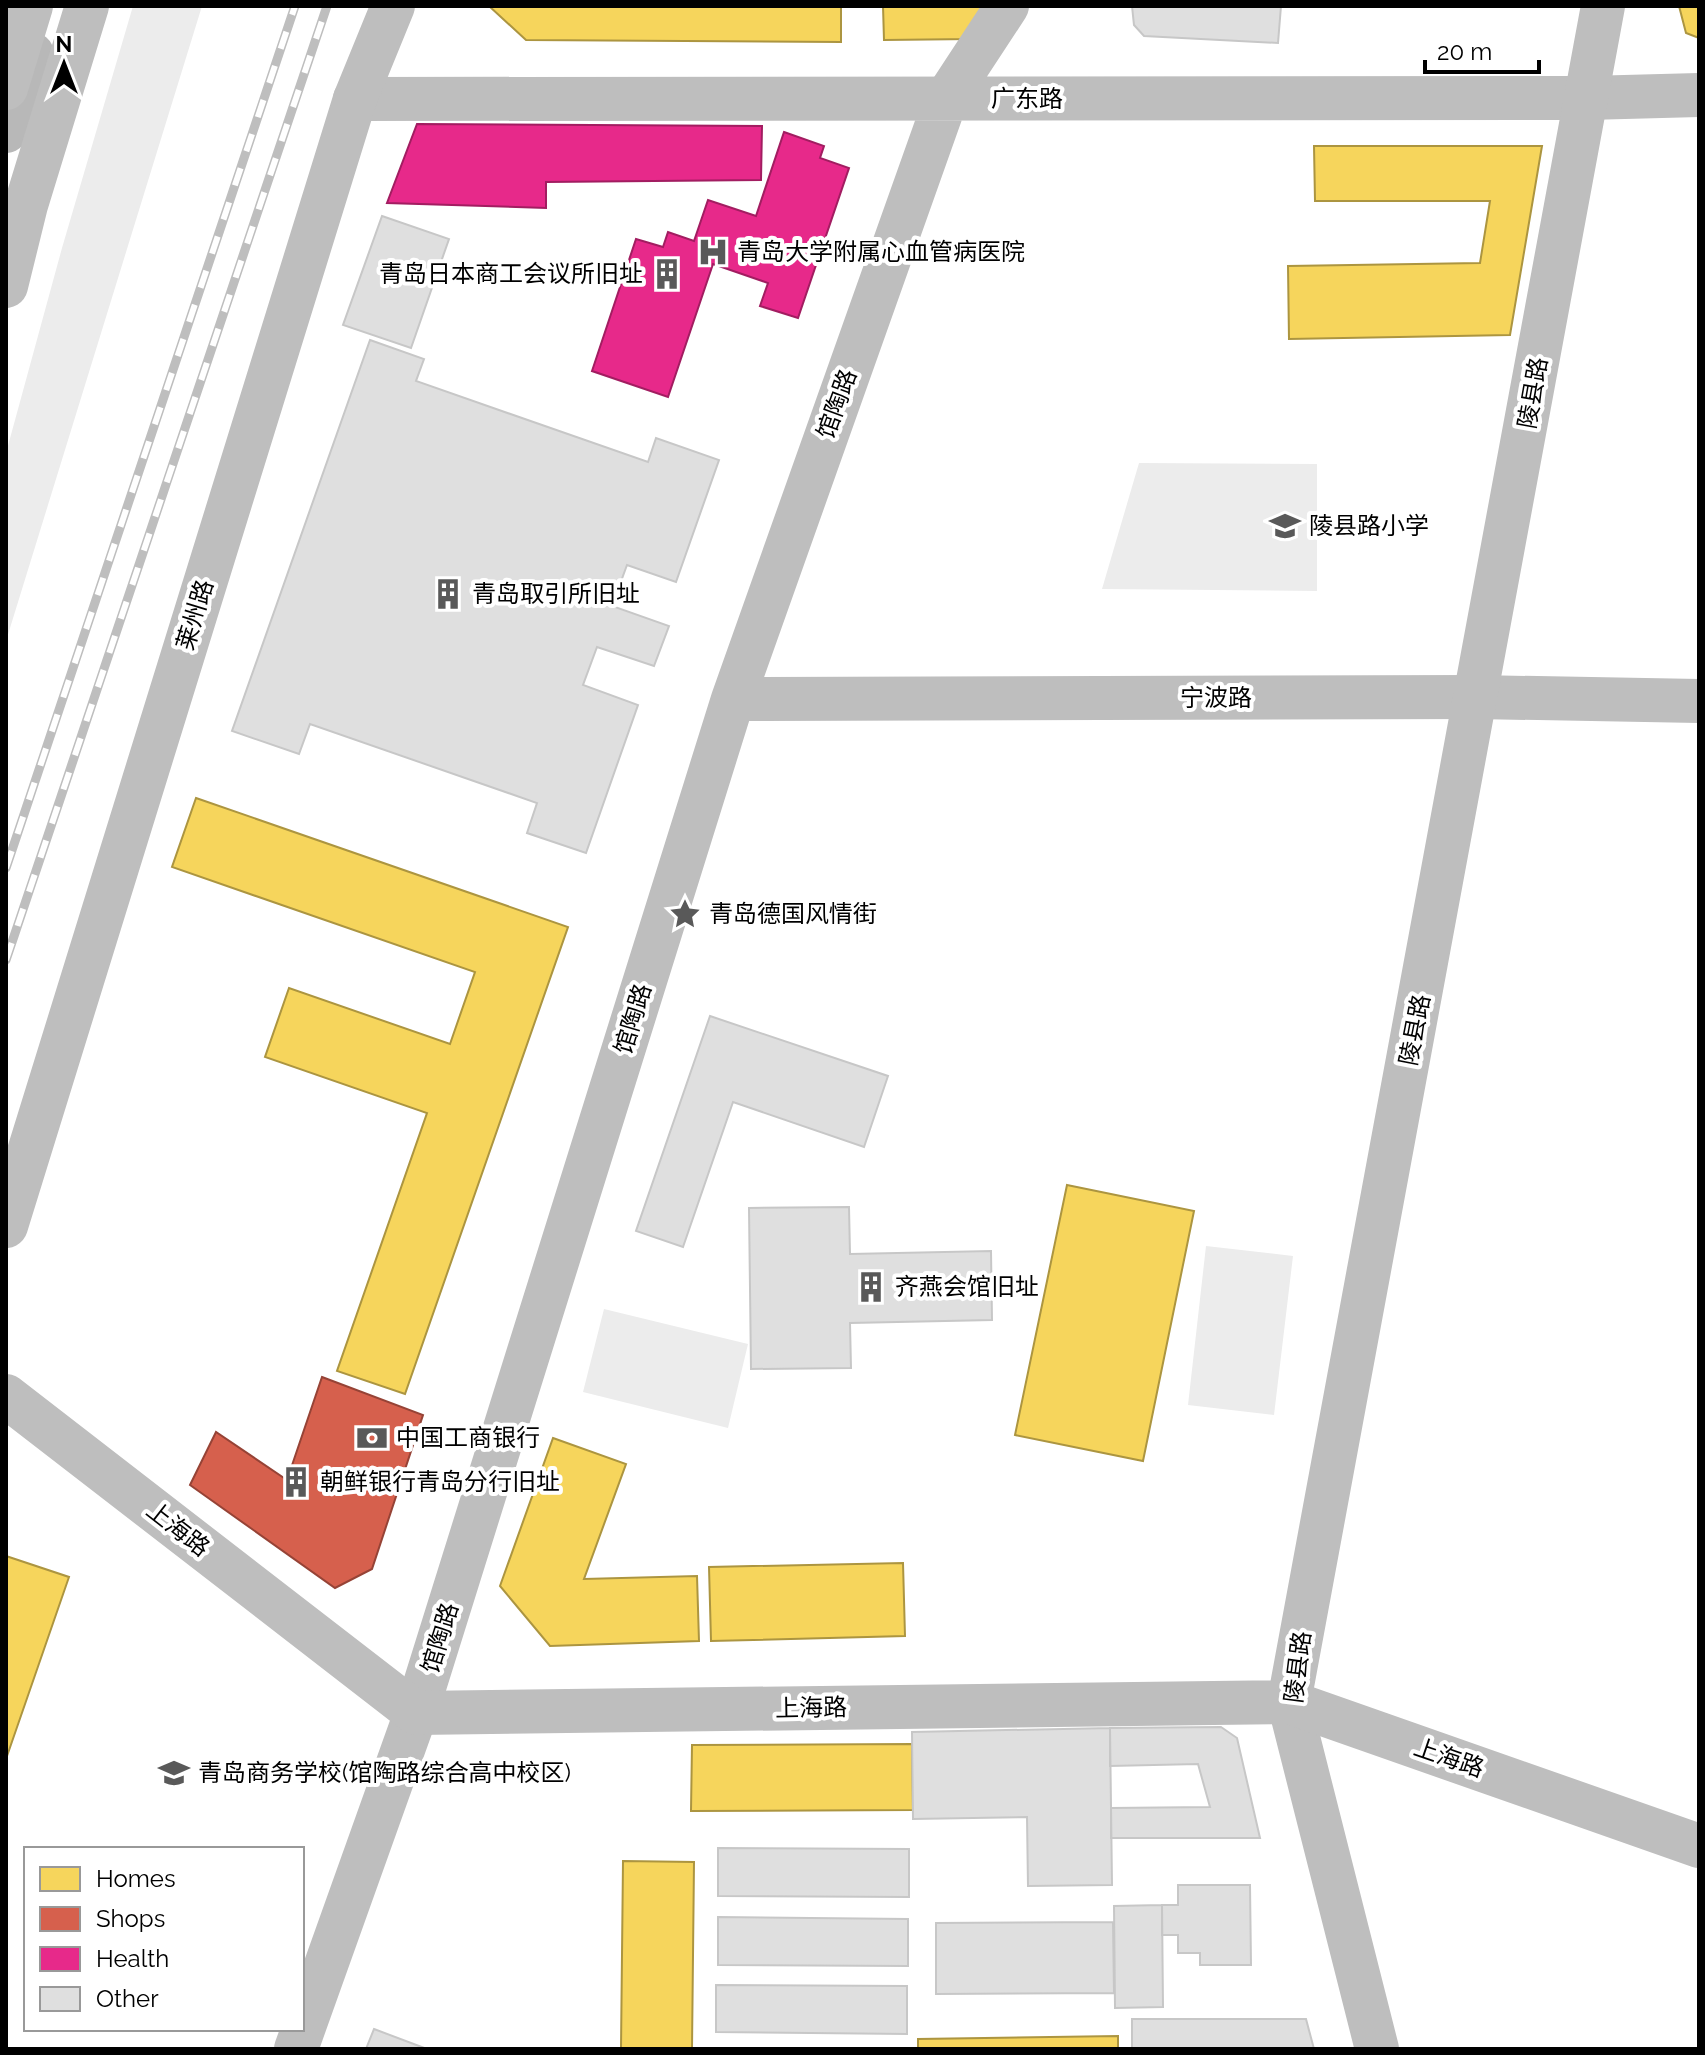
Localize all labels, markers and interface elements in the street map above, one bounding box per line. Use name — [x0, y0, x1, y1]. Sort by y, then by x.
north arrow — [24, 24, 104, 104]
scale bar — [1425, 24, 1539, 74]
text: N — [56, 31, 72, 57]
text: 20 m — [1437, 37, 1492, 66]
street label: 广东路 — [991, 84, 1063, 113]
hospital icon: 青岛大学附属心血管病医院 — [696, 235, 730, 269]
place label: 青岛大学附属心血管病医院 — [737, 237, 1025, 266]
building icon: 青岛日本商工会议所旧址 — [650, 257, 684, 291]
place label: 青岛日本商工会议所旧址 — [379, 259, 643, 288]
street label: 陵县路 — [1512, 355, 1553, 431]
street label: 馆陶路 — [811, 365, 862, 443]
school or university icon: 陵县路小学 — [1268, 509, 1302, 543]
place label: 陵县路小学 — [1309, 511, 1429, 540]
street label: 莱州路 — [170, 576, 219, 654]
building icon: 青岛取引所旧址 — [431, 577, 465, 611]
place label: 青岛取引所旧址 — [472, 579, 640, 608]
street label: 宁波路 — [1180, 683, 1252, 712]
place icon: 青岛德国风情街 — [668, 897, 702, 931]
place label: 青岛德国风情街 — [709, 899, 877, 928]
street label: 馆陶路 — [608, 980, 657, 1058]
street label: 陵县路 — [1393, 992, 1436, 1068]
building icon: 齐燕会馆旧址 — [854, 1270, 888, 1304]
place label: 齐燕会馆旧址 — [895, 1272, 1039, 1301]
bank icon: 中国工商银行 — [355, 1421, 389, 1455]
place label: 中国工商银行 — [396, 1423, 540, 1452]
building icon: 朝鲜银行青岛分行旧址 — [279, 1465, 313, 1499]
place label: 朝鲜银行青岛分行旧址 — [320, 1467, 560, 1496]
street label: 上海路 — [141, 1495, 216, 1562]
street label: 馆陶路 — [415, 1599, 464, 1677]
street label: 陵县路 — [1279, 1629, 1316, 1704]
street label: 上海路 — [775, 1692, 847, 1723]
street label: 上海路 — [1410, 1732, 1488, 1783]
school or university icon: 青岛商务学校(馆陶路综合高中校区) — [157, 1756, 191, 1790]
place label: 青岛商务学校(馆陶路综合高中校区) — [198, 1758, 571, 1787]
legend — [24, 1847, 304, 2031]
text: Homes — [96, 1864, 176, 1893]
text: Shops — [96, 1904, 165, 1933]
text: Health — [96, 1944, 169, 1973]
text: Other — [96, 1984, 159, 2013]

